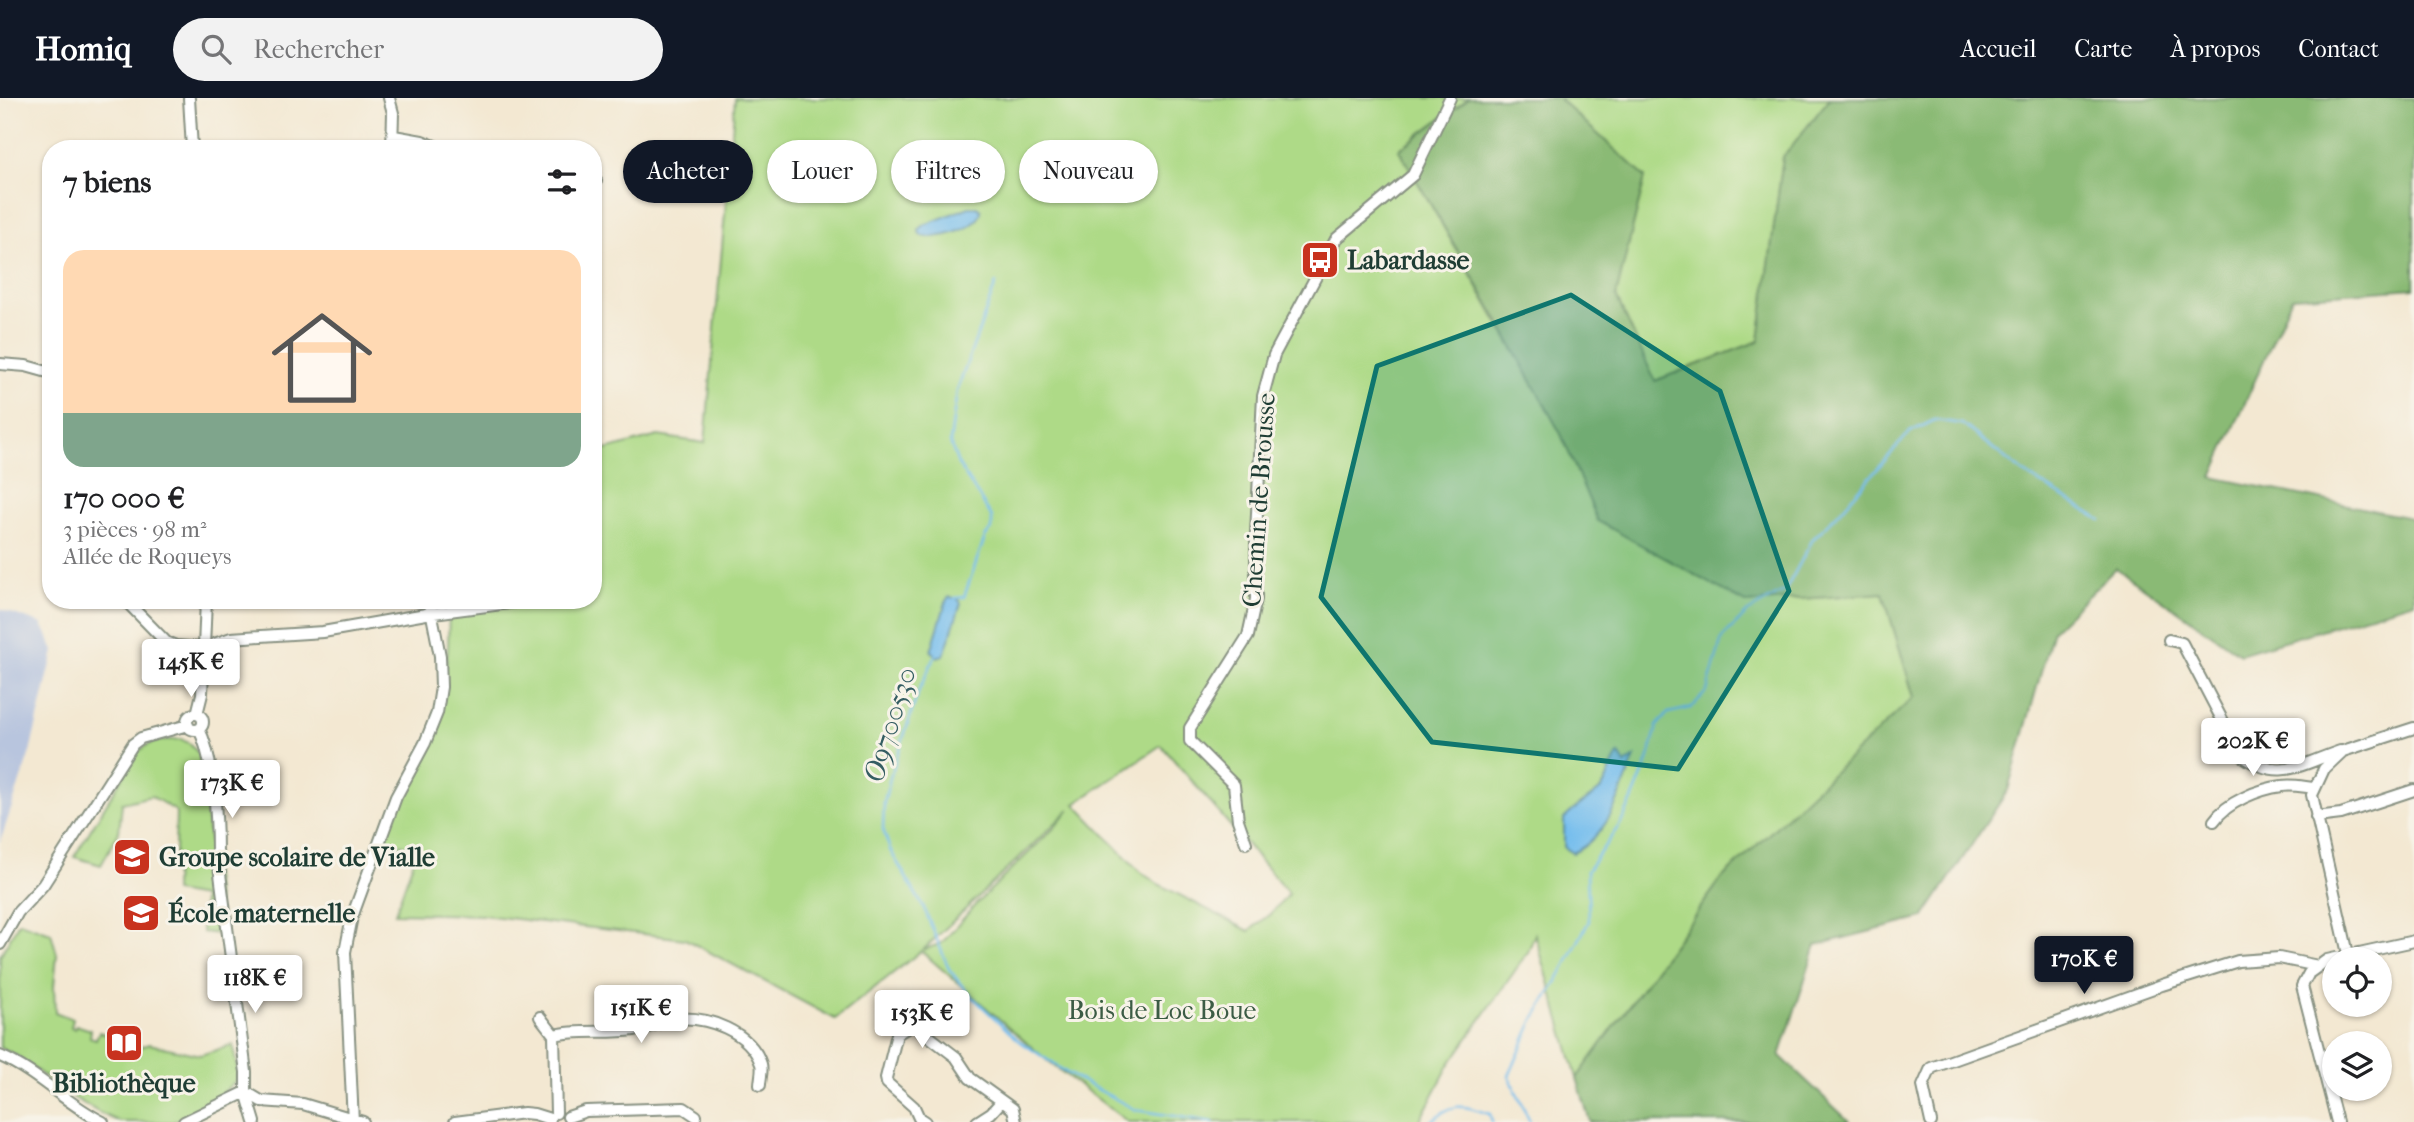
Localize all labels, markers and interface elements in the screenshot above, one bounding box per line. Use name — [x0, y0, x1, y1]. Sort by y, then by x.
search box — [173, 18, 663, 81]
text: Homiq — [35, 30, 131, 69]
icon: search — [197, 30, 235, 68]
text: Rechercher — [253, 34, 384, 65]
text: Accueil — [1961, 35, 2036, 63]
text: Carte — [2074, 35, 2132, 63]
text: À propos — [2170, 35, 2260, 63]
text: Contact — [2298, 35, 2379, 63]
chip: Acheter — [623, 140, 753, 203]
chip: Louer — [767, 140, 877, 203]
chip: Filtres — [891, 140, 1005, 203]
chip: Nouveau — [1019, 140, 1158, 203]
icon: filters — [543, 163, 581, 201]
text: 7 biens — [63, 165, 151, 200]
bus stop icon: Labardasse — [1299, 239, 1341, 281]
place label: Labardasse — [1347, 245, 1470, 276]
icon: home — [259, 295, 385, 421]
street label: Chemin de Brousse — [1236, 392, 1282, 608]
text: 170 000 € — [63, 481, 185, 516]
text: 3 pièces · 98 m² — [63, 516, 206, 543]
text: Allée de Roqueys — [63, 543, 232, 570]
pin: 145K € — [134, 640, 248, 699]
text: 145K € — [158, 648, 224, 675]
water label: O9700530 — [857, 663, 923, 787]
pin: 202K € — [2196, 718, 2310, 778]
text: 202K € — [2217, 727, 2289, 754]
pin: 173K € — [175, 760, 289, 820]
text: 173K € — [200, 769, 264, 796]
school or university icon: Groupe scolaire de Vialle — [111, 836, 153, 878]
place label: Groupe scolaire de Vialle — [159, 842, 435, 873]
school or university icon: École maternelle — [120, 892, 162, 934]
place label: École maternelle — [168, 896, 355, 929]
pin: 170K € — [2027, 936, 2141, 996]
text: 170K € — [2050, 945, 2118, 972]
map controls — [2322, 947, 2392, 1101]
button: locate — [2322, 947, 2392, 1017]
pin: 118K € — [198, 956, 312, 1015]
text: 118K € — [223, 964, 287, 991]
pin: 151K € — [584, 986, 698, 1045]
pin: 153K € — [865, 990, 979, 1050]
text: 151K € — [610, 994, 672, 1021]
park label: Bois de Loc Boue — [1068, 995, 1256, 1026]
text: 153K € — [891, 999, 953, 1026]
library icon: Bibliothèque — [103, 1022, 145, 1064]
button: layers — [2322, 1031, 2392, 1101]
place label: Bibliothèque — [52, 1068, 196, 1099]

